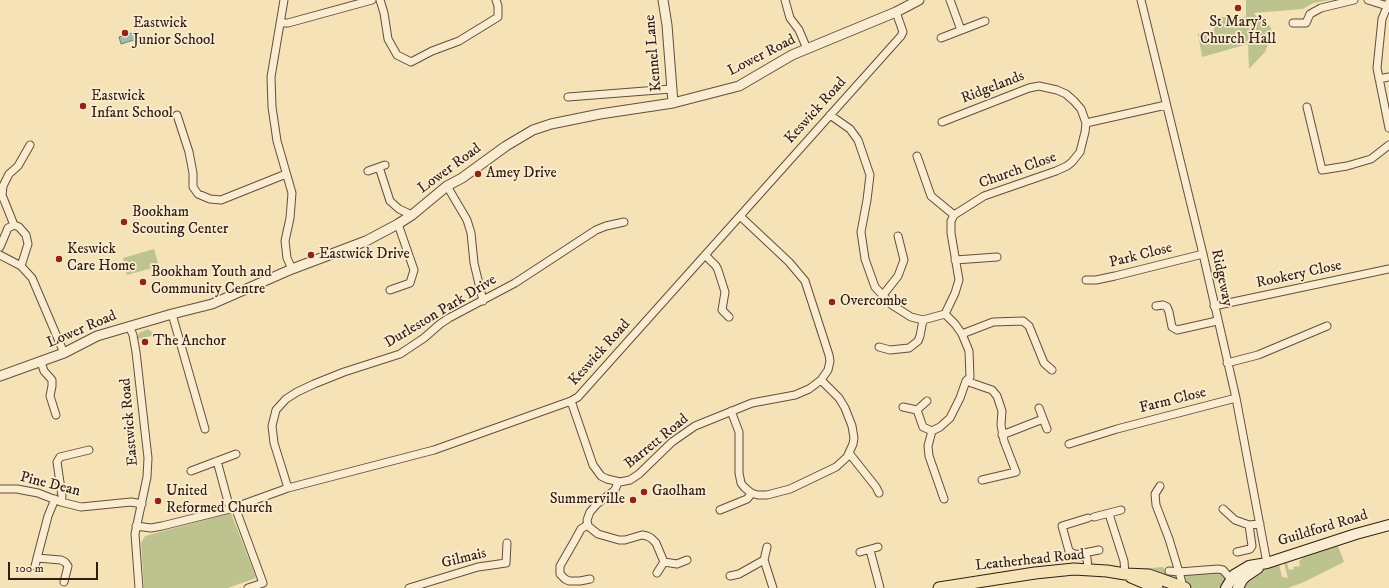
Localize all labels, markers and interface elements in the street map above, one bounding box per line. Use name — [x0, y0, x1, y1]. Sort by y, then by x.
marker: St Mary's Church Hall — [1233, 3, 1243, 13]
street label: Kennel Lane — [642, 14, 666, 92]
place label: St Mary's Church Hall — [1200, 14, 1276, 49]
place label: Eastwick Junior School — [133, 15, 215, 50]
marker: Eastwick Junior School — [120, 28, 130, 38]
street label: Lower Road — [725, 31, 799, 81]
street label: Ridgelands — [959, 68, 1027, 108]
street label: Keswick Road — [781, 74, 851, 148]
place label: Eastwick Infant School — [91, 88, 173, 123]
marker: Eastwick Infant School — [78, 101, 88, 111]
street label: Lower Road — [415, 140, 485, 198]
street label: Church Close — [977, 149, 1059, 193]
place label: Amey Drive — [486, 165, 557, 183]
marker: Amey Drive — [473, 169, 483, 179]
place label: Bookham Scouting Center — [132, 204, 228, 239]
marker: Bookham Scouting Center — [119, 217, 129, 227]
street label: Park Close — [1108, 240, 1174, 272]
place label: Keswick Care Home — [67, 241, 135, 276]
place label: Eastwick Drive — [319, 246, 410, 264]
street label: Ridgeway — [1206, 248, 1236, 308]
marker: Eastwick Drive — [306, 250, 316, 260]
marker: Keswick Care Home — [54, 254, 64, 264]
street label: Rookery Close — [1255, 257, 1343, 293]
place label: Bookham Youth and Community Centre — [151, 264, 272, 299]
street label: Durleston Park Drive — [382, 271, 500, 353]
marker: Bookham Youth and Community Centre — [138, 277, 148, 287]
place label: Overcombe — [840, 293, 907, 311]
marker: Overcombe — [827, 297, 837, 307]
street label: Lower Road — [45, 307, 119, 353]
street label: Keswick Road — [565, 316, 635, 390]
place label: The Anchor — [153, 333, 226, 351]
marker: The Anchor — [140, 337, 150, 347]
street label: Eastwick Road — [117, 377, 143, 467]
street label: Farm Close — [1138, 384, 1208, 418]
street label: Barrett Road — [621, 411, 693, 473]
street label: Pine Dean — [18, 469, 82, 501]
place label: United Reformed Church — [166, 483, 273, 518]
place label: Gaolham — [652, 483, 706, 501]
marker: Gaolham — [639, 487, 649, 497]
place label: Summerville — [550, 491, 625, 509]
marker: Summerville — [628, 495, 638, 505]
marker: United Reformed Church — [153, 496, 163, 506]
street label: Guildford Road — [1276, 507, 1370, 551]
street label: Gilmais — [440, 545, 488, 573]
street label: Leatherhead Road — [974, 546, 1086, 576]
scale bar — [10, 554, 100, 580]
text: 100 m — [15, 561, 44, 576]

